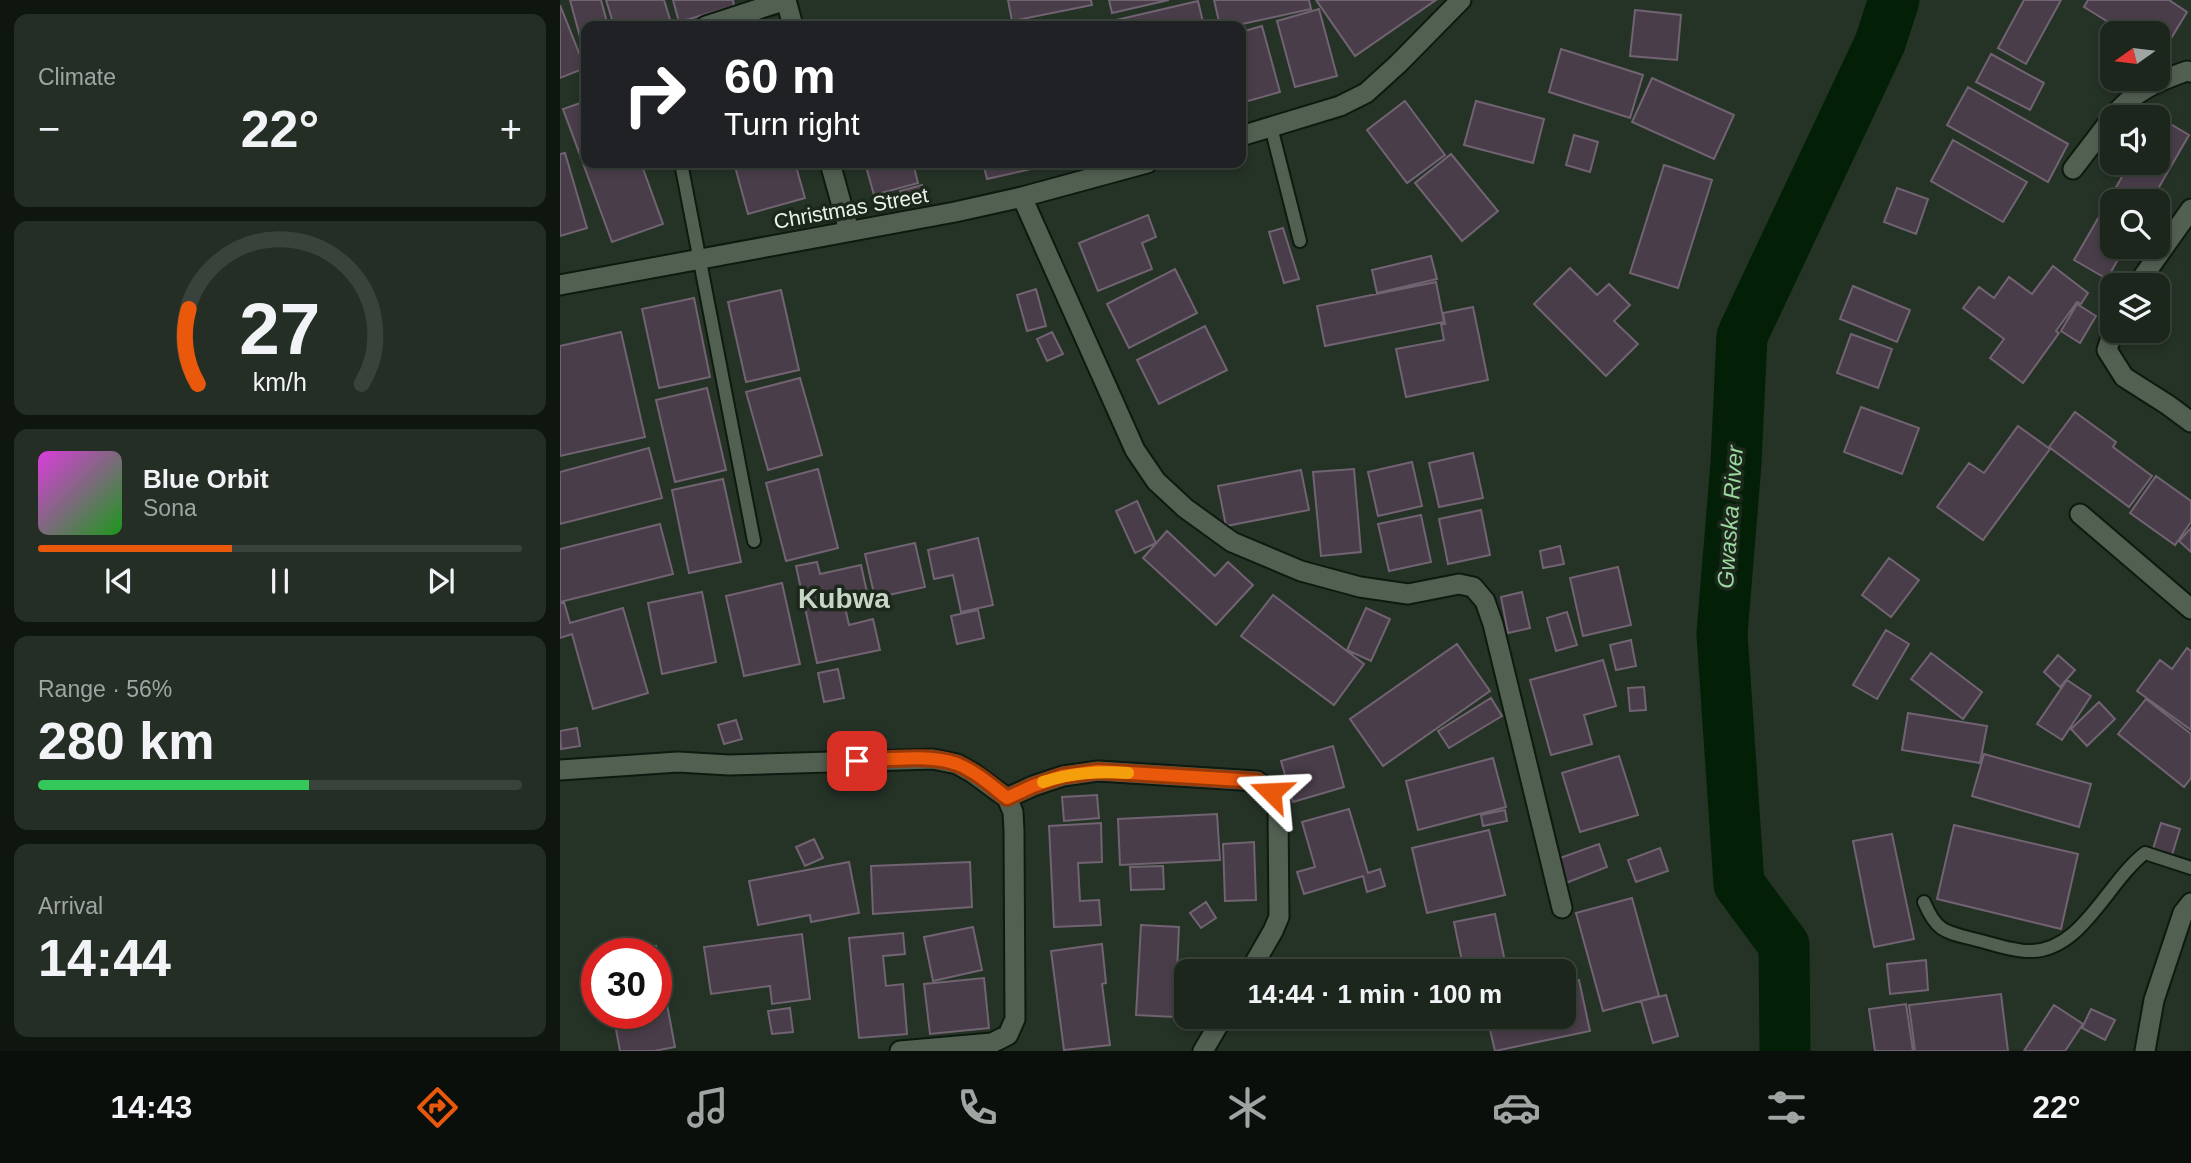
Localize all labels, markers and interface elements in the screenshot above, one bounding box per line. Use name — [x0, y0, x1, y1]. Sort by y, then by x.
north arrow — [2100, 21, 2170, 91]
map controls — [2100, 21, 2170, 343]
icon: right — [609, 49, 700, 140]
text: 60 m — [724, 49, 836, 103]
text: Climate — [38, 64, 116, 90]
text: 22° — [241, 100, 319, 158]
button: sound — [2100, 105, 2170, 175]
text: Turn right — [724, 106, 860, 142]
text: − — [38, 108, 60, 150]
text: + — [500, 108, 522, 150]
street label: Christmas Street — [772, 183, 930, 233]
button: search — [2100, 189, 2170, 259]
button: layers — [2100, 273, 2170, 343]
text: 27 — [240, 289, 320, 370]
text: km/h — [253, 368, 307, 396]
water label: Gwaska River — [1712, 443, 1748, 589]
text: Blue Orbit — [143, 464, 269, 494]
text: Sona — [143, 495, 197, 521]
icon: previous — [100, 562, 138, 600]
icon: pause — [261, 562, 299, 600]
icon: next — [422, 562, 460, 600]
district label: Kubwa — [798, 583, 890, 614]
text: Range · 56% — [38, 676, 172, 702]
text: 280 km — [38, 712, 214, 770]
pin — [827, 731, 887, 791]
icon: arrive — [838, 742, 876, 780]
position arrow — [1234, 755, 1308, 829]
text: Arrival — [38, 893, 103, 919]
text: 14:44 — [38, 929, 171, 987]
speed limit sign: 30 — [581, 938, 672, 1029]
text: 14:44 · 1 min · 100 m — [1248, 979, 1502, 1009]
icon: directions — [413, 1083, 462, 1132]
icon: music — [683, 1083, 732, 1132]
icon: phone — [953, 1083, 1002, 1132]
icon: climate — [1223, 1083, 1272, 1132]
icon: car — [1492, 1083, 1541, 1132]
icon: filters — [1762, 1083, 1811, 1132]
text: 14:43 — [110, 1089, 192, 1125]
text: 22° — [2032, 1089, 2081, 1125]

